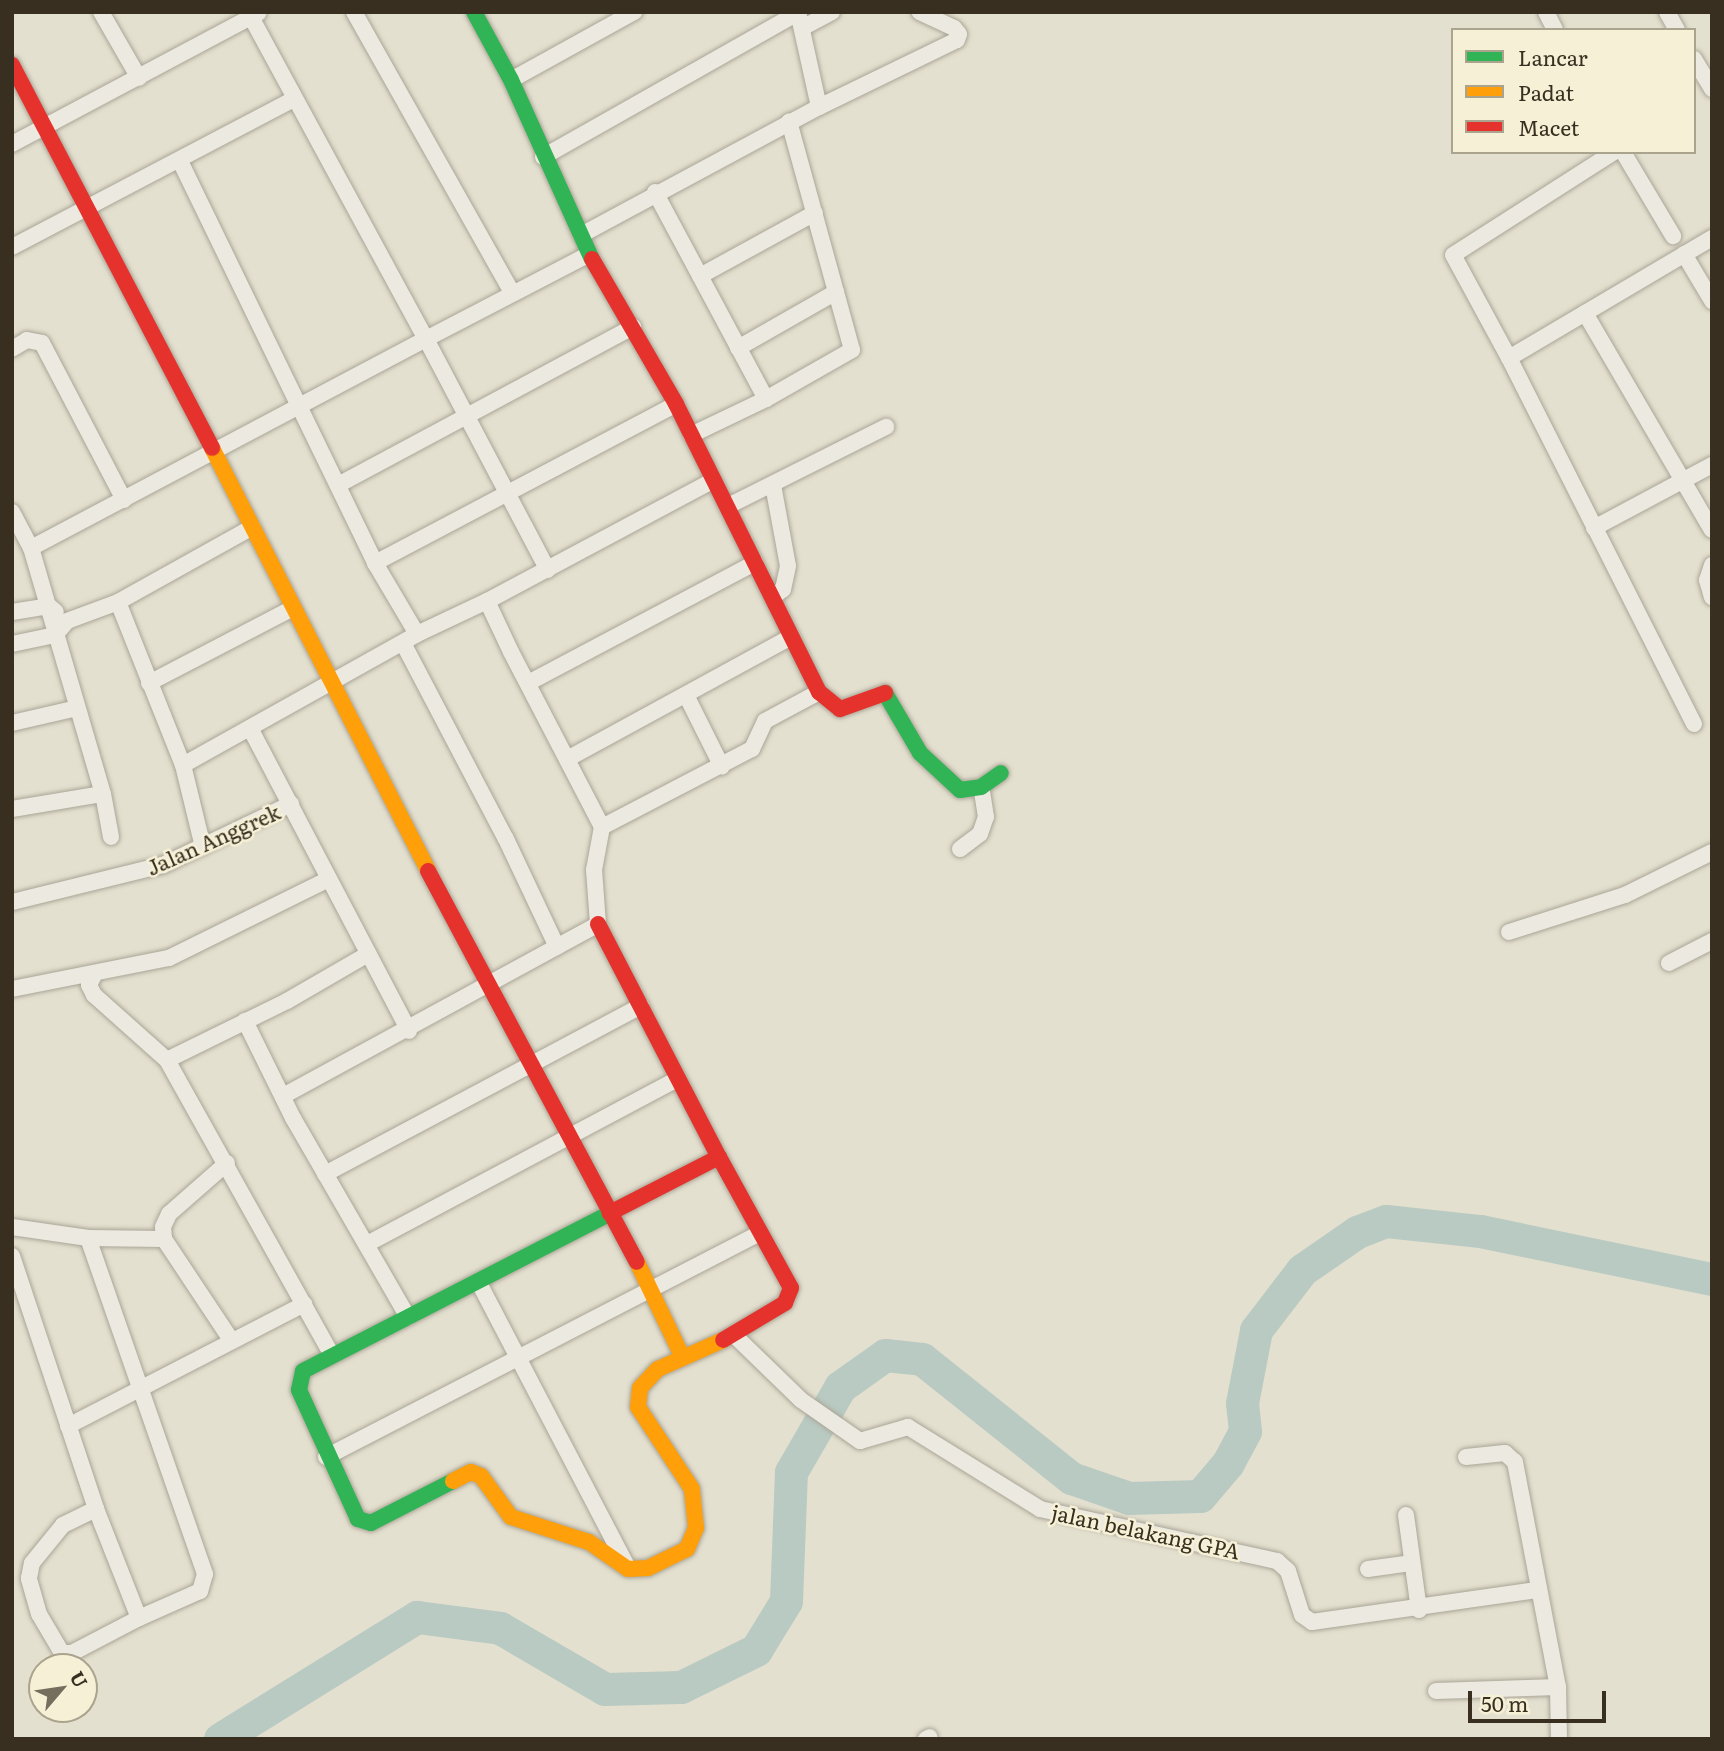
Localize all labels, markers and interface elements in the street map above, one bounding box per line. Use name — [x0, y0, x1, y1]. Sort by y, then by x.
legend — [1451, 28, 1696, 154]
text: Lancar — [1518, 41, 1588, 72]
text: Padat — [1518, 76, 1574, 107]
text: Macet — [1518, 111, 1579, 142]
street label: Jalan Anggrek — [142, 798, 284, 880]
street label: jalan belakang GPA — [1050, 1499, 1242, 1563]
north arrow — [28, 1653, 98, 1723]
text: U — [64, 1665, 95, 1692]
scale bar — [1472, 1678, 1610, 1722]
text: 50 m — [1481, 1687, 1528, 1718]

